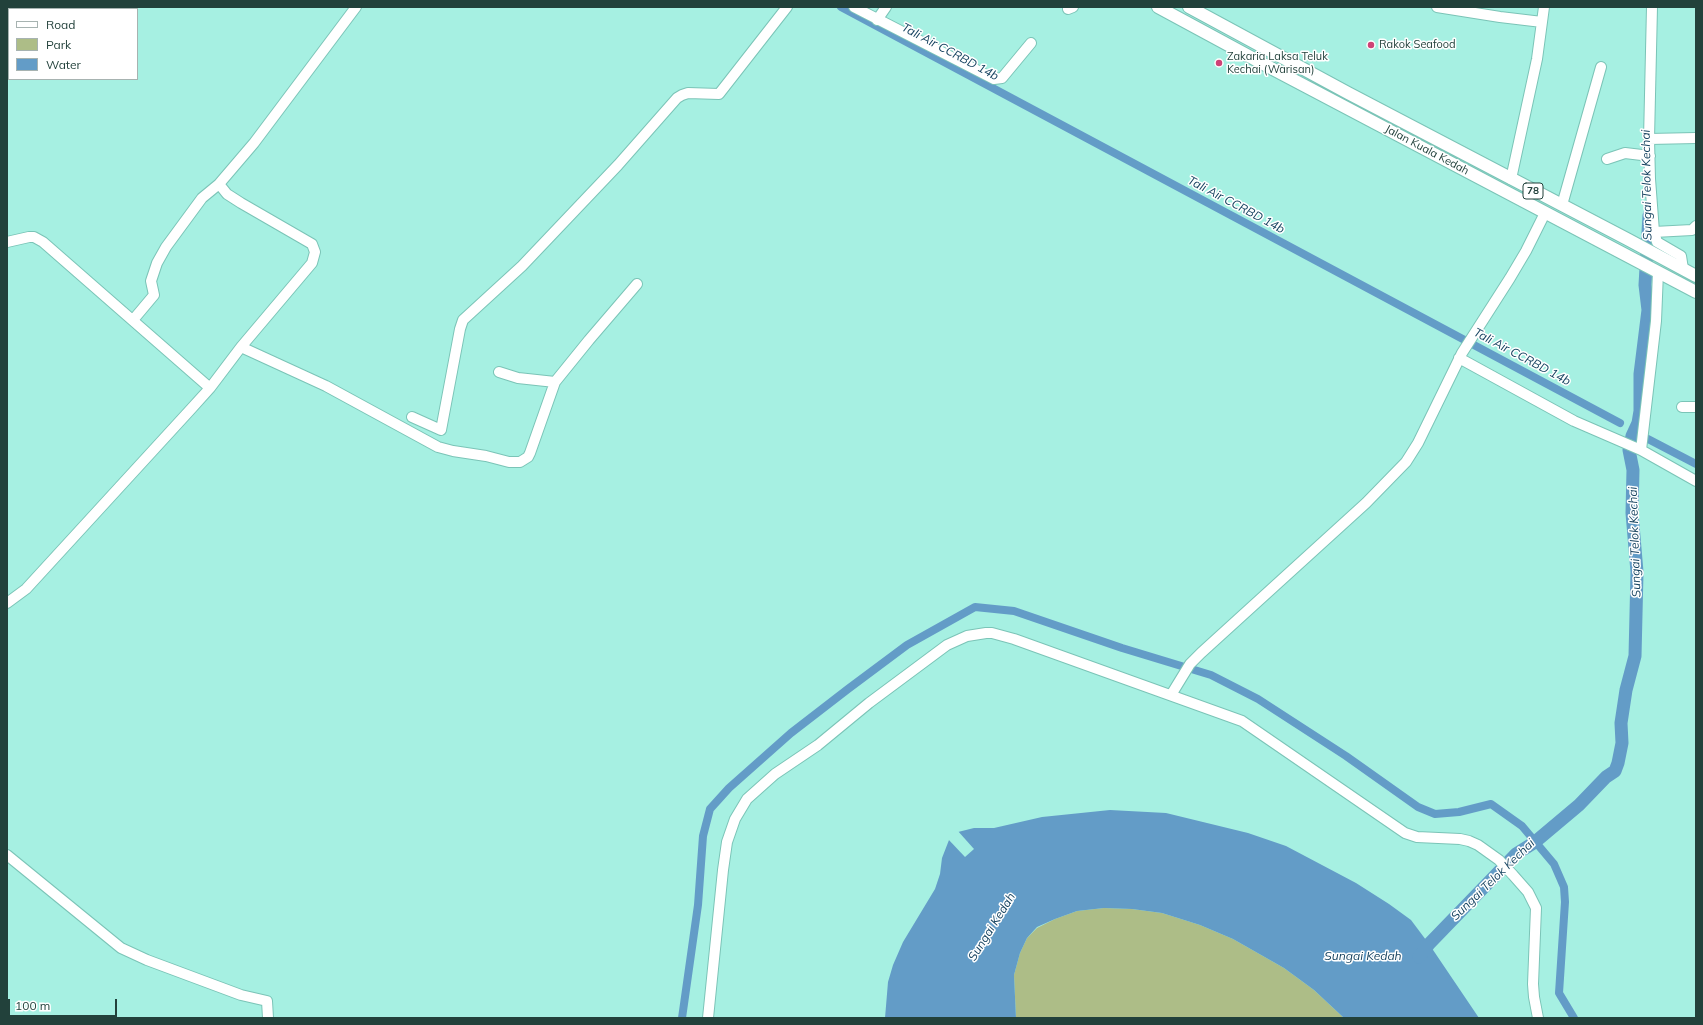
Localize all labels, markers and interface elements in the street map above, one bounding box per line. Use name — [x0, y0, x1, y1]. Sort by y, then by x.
legend — [8, 8, 138, 80]
text: Road — [46, 17, 75, 32]
water label: Tali Air CCRBD 14b — [899, 20, 1001, 84]
text: Park — [46, 37, 71, 52]
place label: Rakok Seafood — [1379, 38, 1456, 52]
marker: Rakok Seafood — [1366, 40, 1376, 50]
place label: Zakaria Laksa Teluk Kechai (Warisan) — [1227, 50, 1328, 76]
text: Water — [46, 57, 81, 72]
marker: Zakaria Laksa Teluk Kechai (Warisan) — [1214, 58, 1224, 68]
street label: Jalan Kuala Kedah — [1383, 122, 1471, 178]
water label: Sungai Telok Kechai — [1639, 130, 1655, 240]
water label: Tali Air CCRBD 14b — [1185, 173, 1287, 237]
road number: 78 — [1523, 183, 1543, 199]
water label: Tali Air CCRBD 14b — [1471, 325, 1573, 389]
water label: Sungai Telok Kechai — [1626, 486, 1644, 598]
water label: Sungai Telok Kechai — [1448, 836, 1538, 924]
water label: Sungai Kedah — [965, 890, 1019, 964]
water label: Sungai Kedah — [1324, 949, 1402, 963]
scale bar — [10, 991, 119, 1017]
text: 100 m — [15, 998, 50, 1013]

